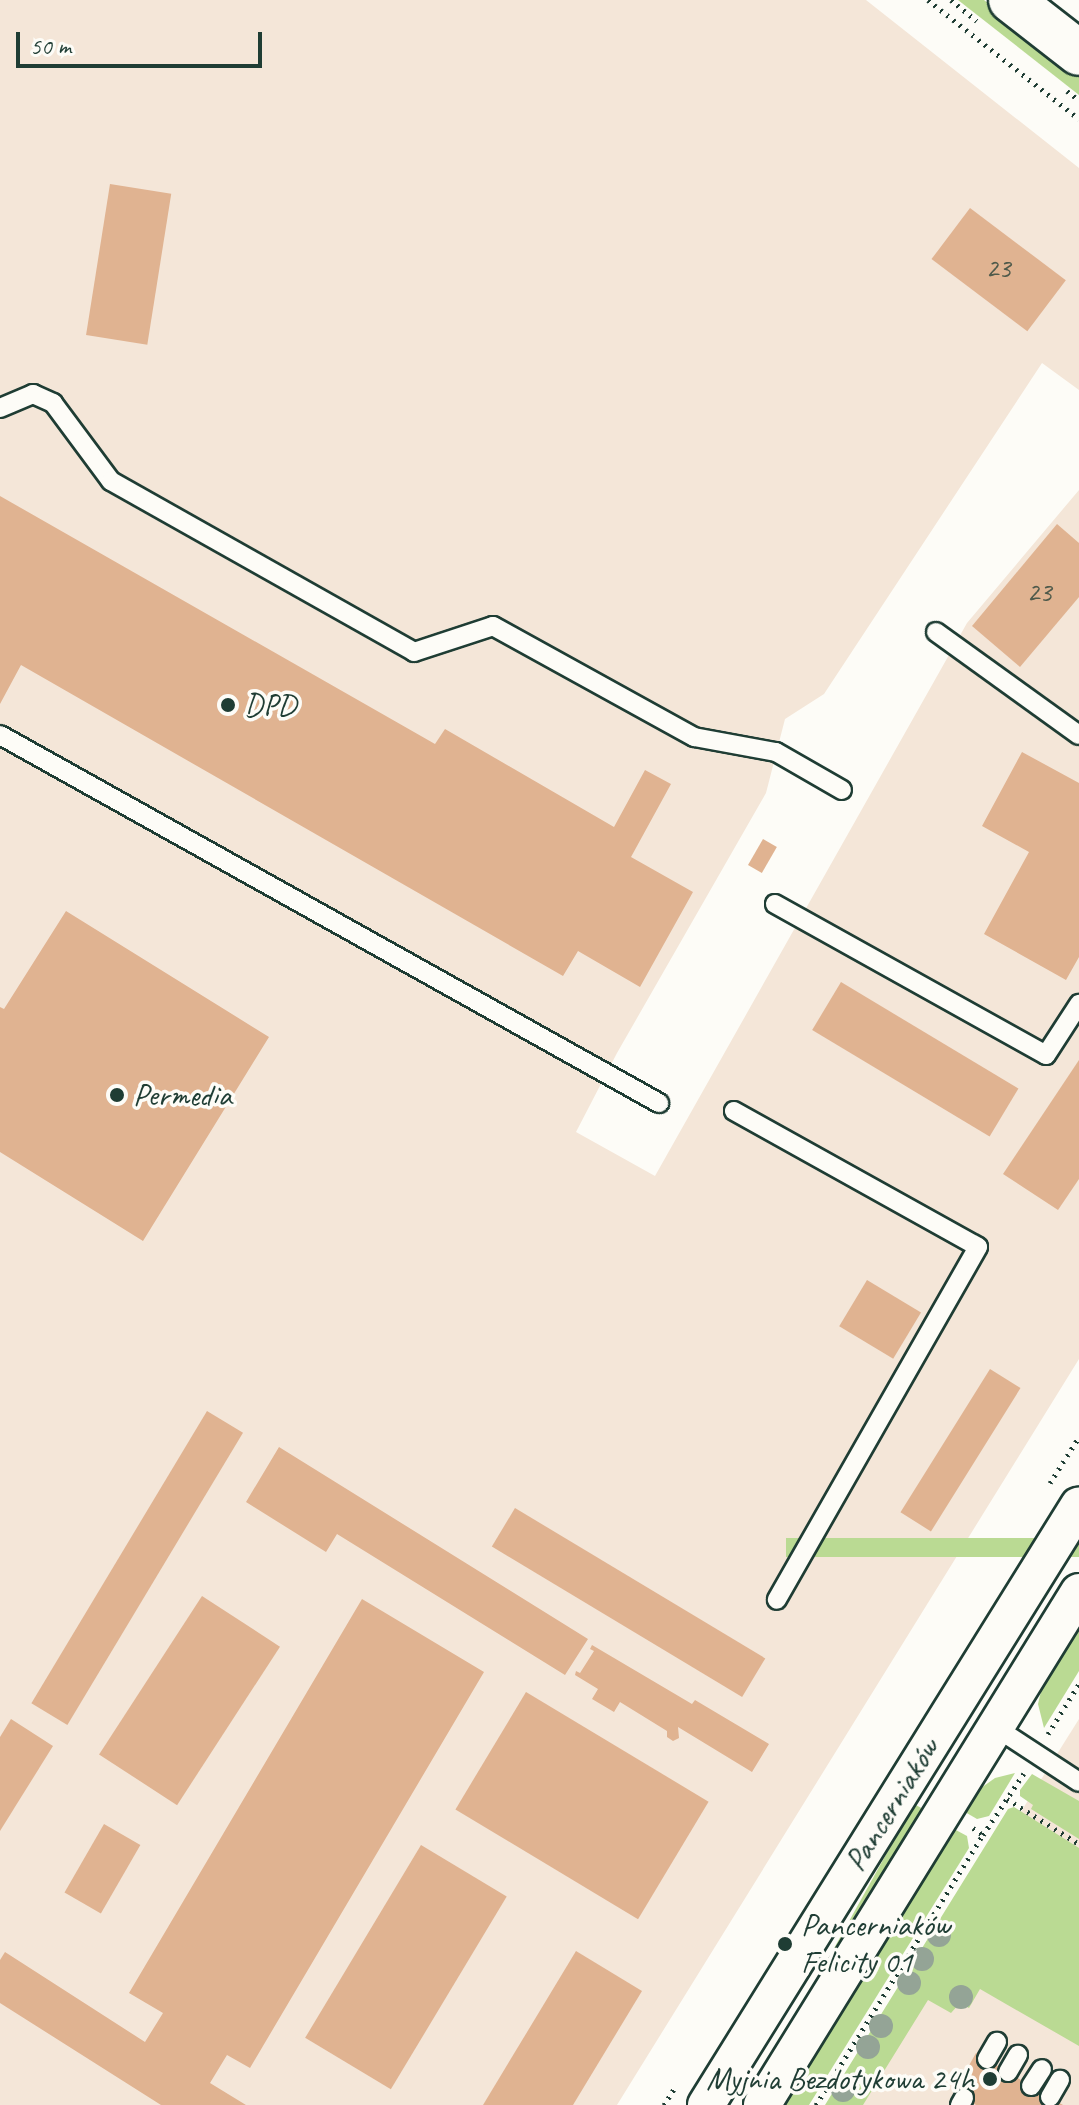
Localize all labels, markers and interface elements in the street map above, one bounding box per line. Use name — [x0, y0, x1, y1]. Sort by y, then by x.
scale bar — [20, 16, 266, 66]
text: 50 m — [30, 31, 71, 61]
house number: 23 — [985, 251, 1011, 285]
house number: 23 — [1026, 575, 1052, 609]
place label: DPD — [244, 686, 296, 724]
marker: DPD — [219, 696, 237, 714]
place label: Permedia — [133, 1076, 232, 1114]
marker: Permedia — [108, 1086, 126, 1104]
street label: Pancerniaków — [836, 1732, 948, 1878]
place label: Pancerniaków Felicity 01 — [801, 1907, 950, 1982]
marker: Pancerniaków Felicity 01 — [776, 1935, 794, 1953]
place label: Myjnia Bezdotykowa 24h — [705, 2060, 974, 2098]
marker: Myjnia Bezdotykowa 24h — [981, 2070, 999, 2088]

